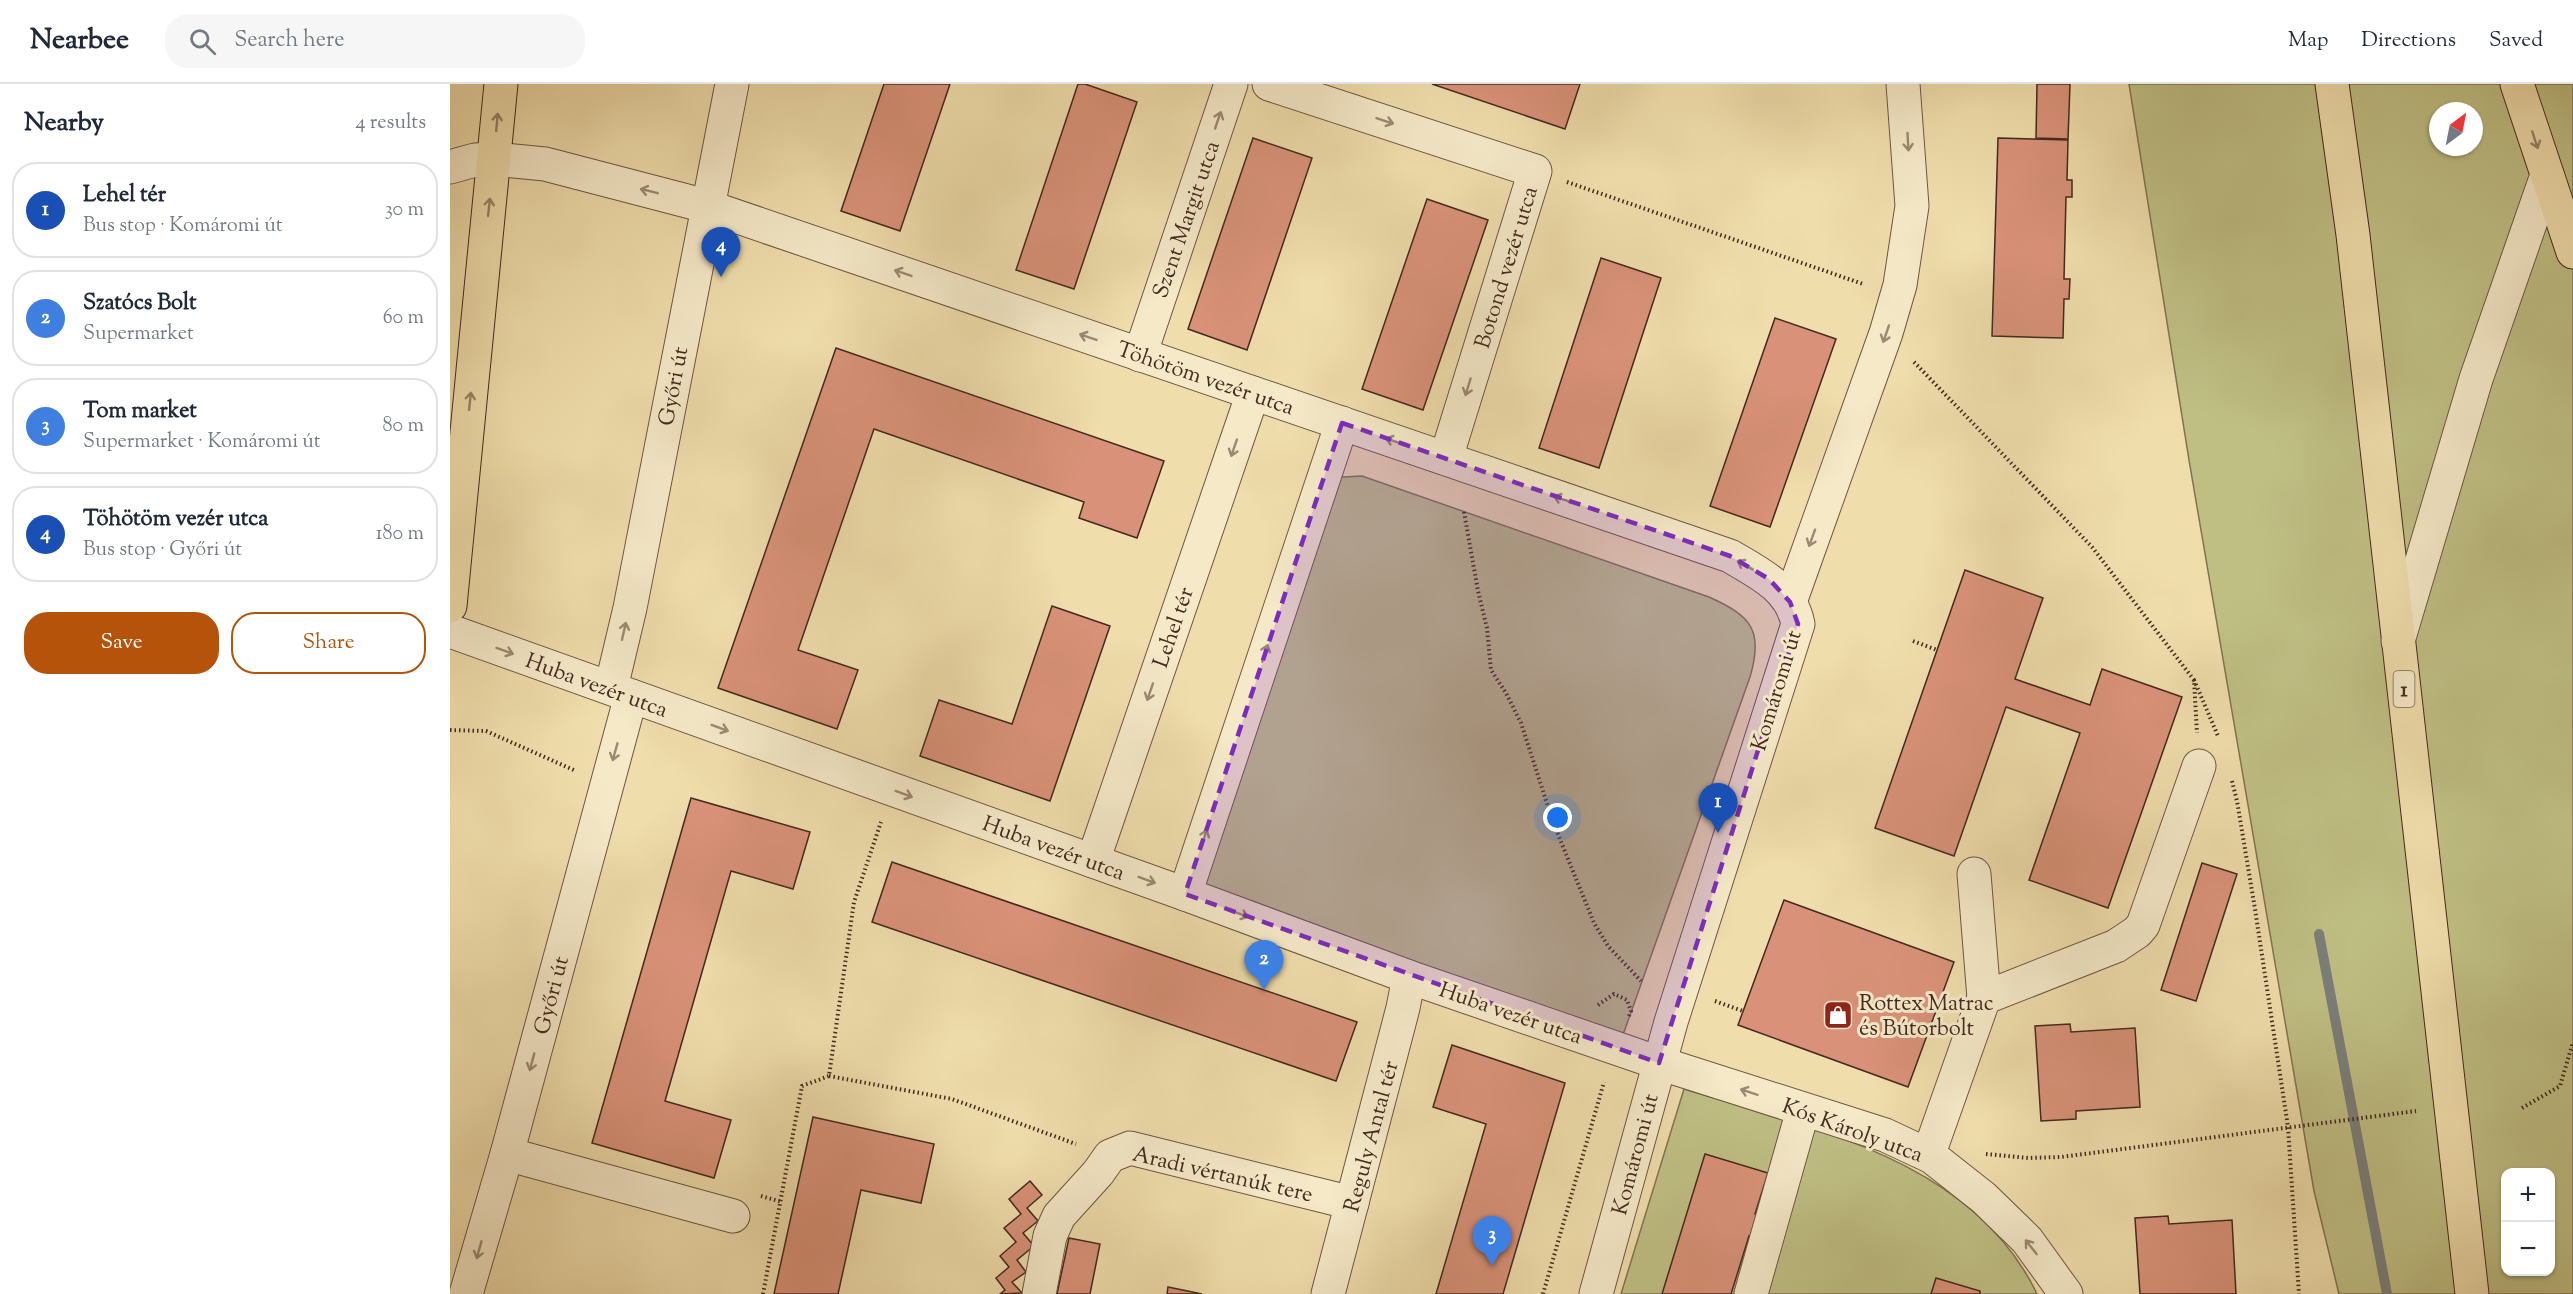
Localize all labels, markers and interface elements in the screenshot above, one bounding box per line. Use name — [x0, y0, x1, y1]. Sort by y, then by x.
search box — [165, 14, 585, 68]
text: Nearbee — [30, 21, 129, 61]
icon: search — [186, 25, 219, 58]
text: Search here — [234, 25, 345, 57]
text: Map — [2288, 26, 2328, 56]
text: Directions — [2361, 26, 2456, 56]
text: Saved — [2489, 26, 2543, 56]
north arrow — [2429, 102, 2483, 156]
text: Nearby — [24, 105, 104, 142]
text: 4 results — [355, 109, 426, 138]
one-way arrow — [1214, 111, 1225, 130]
one-way arrow — [492, 112, 503, 132]
one-way arrow — [1375, 116, 1394, 127]
one-way arrow — [2530, 130, 2541, 149]
one-way arrow — [1903, 132, 1914, 152]
street label: Szent Margit utca — [1146, 137, 1230, 303]
text: Lehel tér — [83, 180, 166, 212]
street label: Botond vezér utca — [1468, 183, 1548, 353]
one-way arrow — [640, 185, 659, 197]
text: 1 — [42, 196, 49, 225]
text: 30 m — [385, 196, 424, 225]
one-way arrow — [484, 198, 495, 218]
text: Bus stop · Komáromi út — [83, 212, 283, 241]
pin: 4 — [702, 228, 740, 277]
one-way arrow — [894, 267, 913, 278]
text: Szatócs Bolt — [83, 288, 196, 320]
text: 2 — [41, 304, 50, 333]
text: 60 m — [383, 304, 424, 333]
text: Supermarket — [83, 320, 194, 349]
one-way arrow — [1879, 324, 1890, 343]
one-way arrow — [1079, 330, 1097, 341]
street label: Töhötöm vezér utca — [1112, 335, 1298, 425]
street label: Győri út — [652, 344, 698, 429]
one-way arrow — [1462, 377, 1473, 396]
one-way arrow — [465, 392, 476, 412]
text: Tom market — [83, 396, 197, 428]
text: 3 — [41, 412, 50, 441]
text: 80 m — [383, 412, 424, 441]
text: Supermarket · Komáromi út — [83, 428, 321, 457]
one-way arrow — [1385, 434, 1404, 445]
one-way arrow — [1227, 438, 1238, 457]
one-way arrow — [1553, 492, 1572, 503]
text: Töhötöm vezér utca — [83, 504, 268, 536]
text: 4 — [40, 520, 51, 549]
text: 180 m — [376, 520, 424, 549]
one-way arrow — [1806, 528, 1817, 547]
text: Bus stop · Győri út — [83, 536, 242, 565]
one-way arrow — [1737, 559, 1754, 571]
street label: Lehel tér — [1146, 583, 1203, 672]
button: Save — [24, 612, 219, 674]
button: Share — [231, 612, 426, 674]
one-way arrow — [619, 622, 630, 642]
street label: Komáromi út — [1744, 626, 1812, 755]
one-way arrow — [1261, 644, 1272, 663]
one-way arrow — [495, 646, 514, 657]
street label: Huba vezér utca — [520, 646, 672, 727]
road number: 1 — [2394, 671, 2414, 707]
one-way arrow — [1143, 682, 1154, 701]
one-way arrow — [711, 723, 729, 734]
one-way arrow — [609, 742, 620, 761]
pin: 1 — [1698, 784, 1738, 833]
one-way arrow — [894, 789, 913, 800]
your location — [1543, 803, 1572, 832]
street label: Huba vezér utca — [977, 809, 1129, 890]
one-way arrow — [1199, 829, 1210, 848]
one-way arrow — [1137, 876, 1156, 887]
one-way arrow — [1230, 910, 1248, 921]
pin: 2 — [1244, 940, 1284, 990]
street label: Győri út — [527, 953, 579, 1039]
street label: Huba vezér utca — [1434, 975, 1586, 1054]
place label: Rottex Matrac és Bútorbolt — [1859, 989, 1994, 1046]
shop icon: Rottex Matrac és Bútorbolt — [1822, 999, 1854, 1031]
one-way arrow — [526, 1052, 537, 1071]
street label: Reguly Antal tér — [1337, 1058, 1408, 1216]
one-way arrow — [1740, 1086, 1759, 1097]
street label: Komáromi út — [1605, 1090, 1669, 1219]
street label: Kós Károly utca — [1777, 1091, 1927, 1172]
street label: Aradi vértanúk tere — [1129, 1140, 1316, 1212]
map controls — [2501, 1168, 2555, 1276]
button: + — [2501, 1168, 2555, 1222]
pin: 3 — [1472, 1216, 1512, 1266]
button: − — [2501, 1222, 2555, 1276]
one-way arrow — [2025, 1239, 2038, 1255]
one-way arrow — [473, 1240, 484, 1259]

